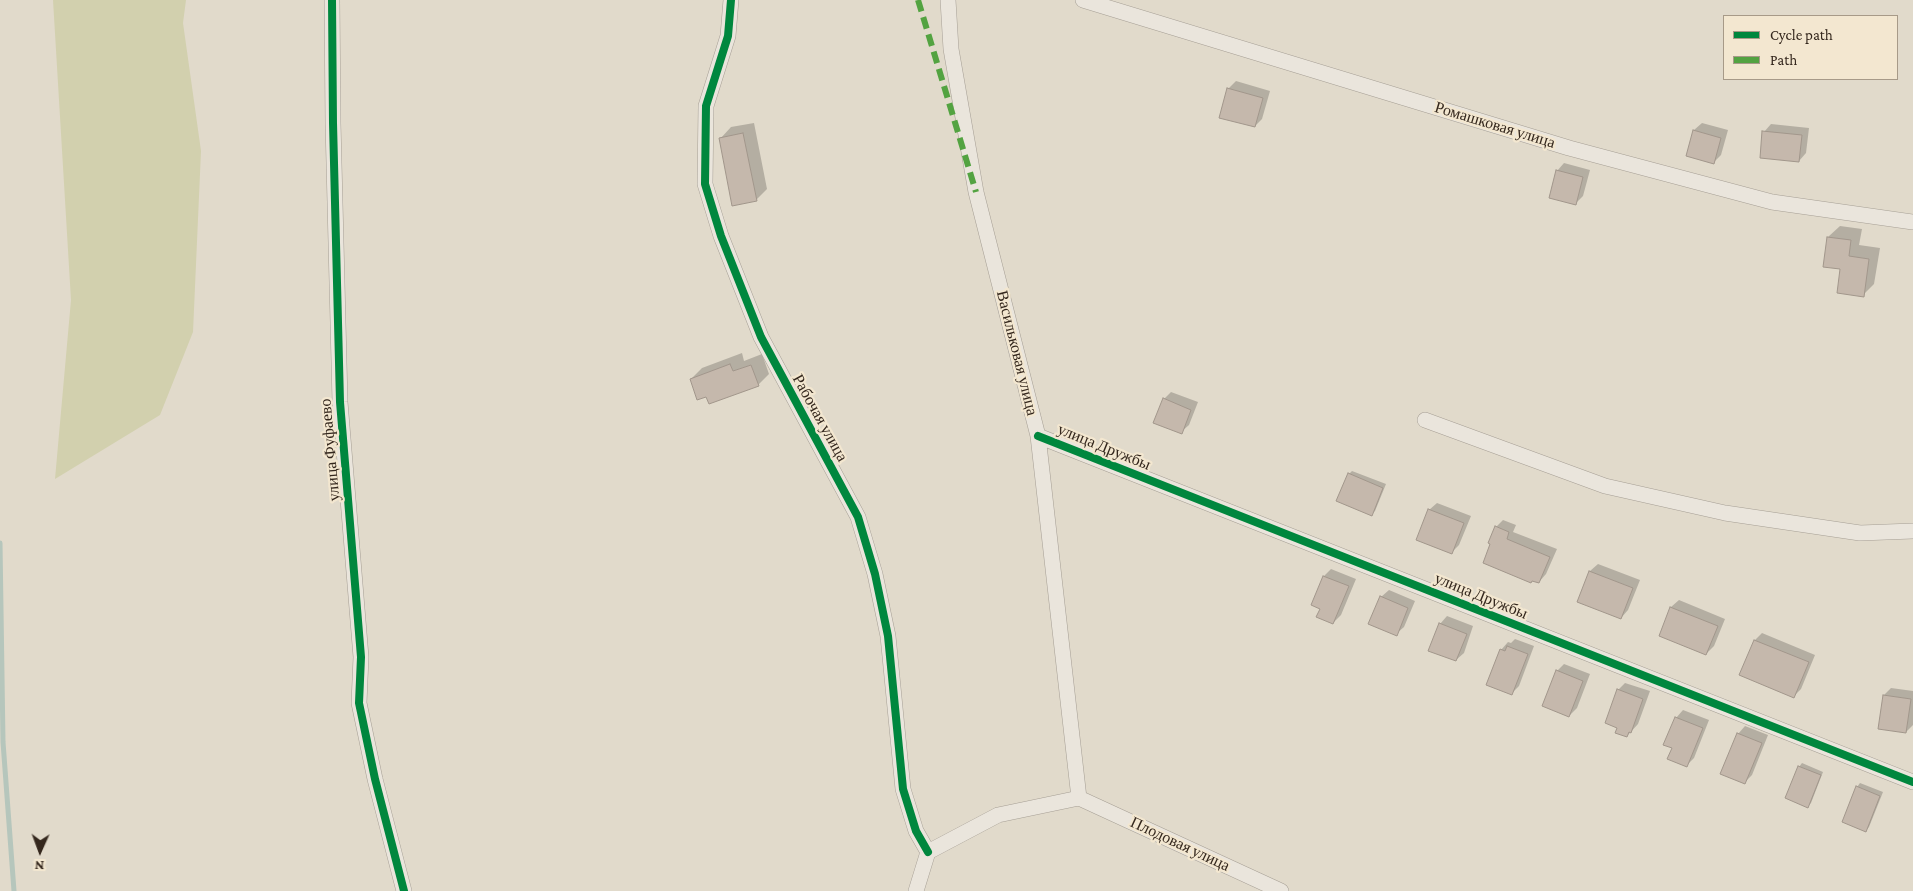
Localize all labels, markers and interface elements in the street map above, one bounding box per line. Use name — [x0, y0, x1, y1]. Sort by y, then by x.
legend — [1723, 15, 1898, 80]
text: Cycle path — [1770, 27, 1833, 43]
text: Path — [1770, 52, 1797, 68]
street label: Ромашковая улица — [1432, 98, 1558, 152]
street label: Васильковая улица — [992, 289, 1042, 417]
street label: Рабочая улица — [788, 371, 852, 465]
street label: улица Фуфаево — [316, 398, 344, 502]
street label: улица Дружбы — [1055, 420, 1153, 474]
street label: улица Дружбы — [1432, 569, 1530, 623]
street label: Плодовая улица — [1127, 813, 1233, 875]
north arrow — [15, 826, 65, 876]
text: N — [34, 858, 45, 874]

